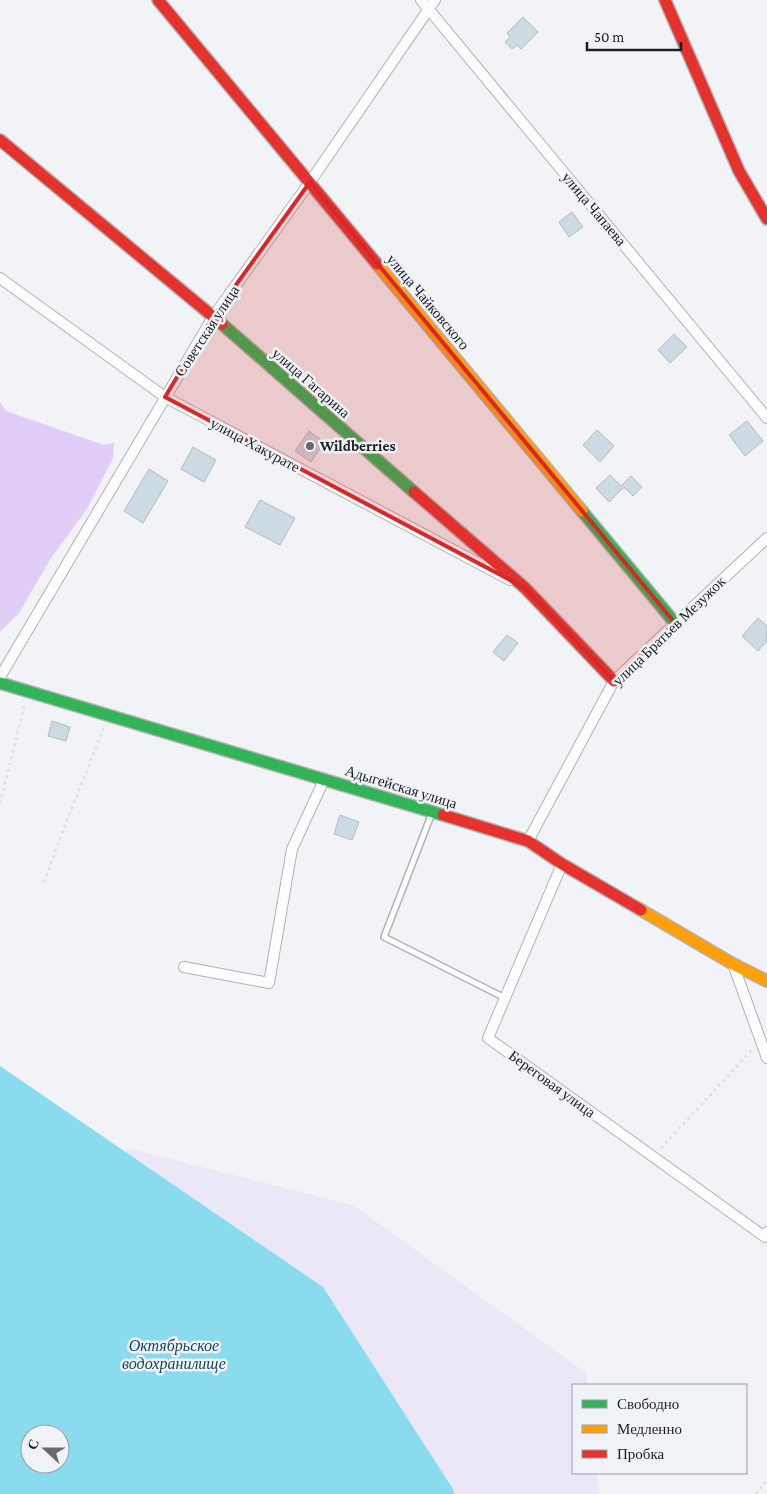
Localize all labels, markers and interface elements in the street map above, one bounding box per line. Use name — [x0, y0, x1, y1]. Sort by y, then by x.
scale bar — [587, 20, 681, 52]
text: 50 m — [594, 29, 624, 45]
street label: улица Чапаева — [559, 169, 630, 249]
street label: улица Чайковского — [384, 251, 472, 353]
street label: Советская улица — [172, 282, 242, 379]
street label: улица Гагарина — [269, 345, 353, 421]
street label: улица Хакурате — [208, 415, 303, 475]
place label: Wildberries — [319, 438, 396, 454]
marker: Wildberries — [304, 440, 316, 452]
street label: улица Братьев Мезужок — [610, 573, 729, 689]
street label: Адыгейская улица — [343, 762, 459, 812]
street label: Береговая улица — [506, 1047, 599, 1121]
water label: Октябрьское водохранилище — [122, 1337, 226, 1373]
legend — [572, 1384, 747, 1474]
text: Свободно — [617, 1396, 679, 1412]
text: Медленно — [617, 1421, 682, 1437]
north arrow — [20, 1424, 70, 1474]
text: С — [24, 1437, 42, 1452]
text: Пробка — [617, 1446, 665, 1462]

